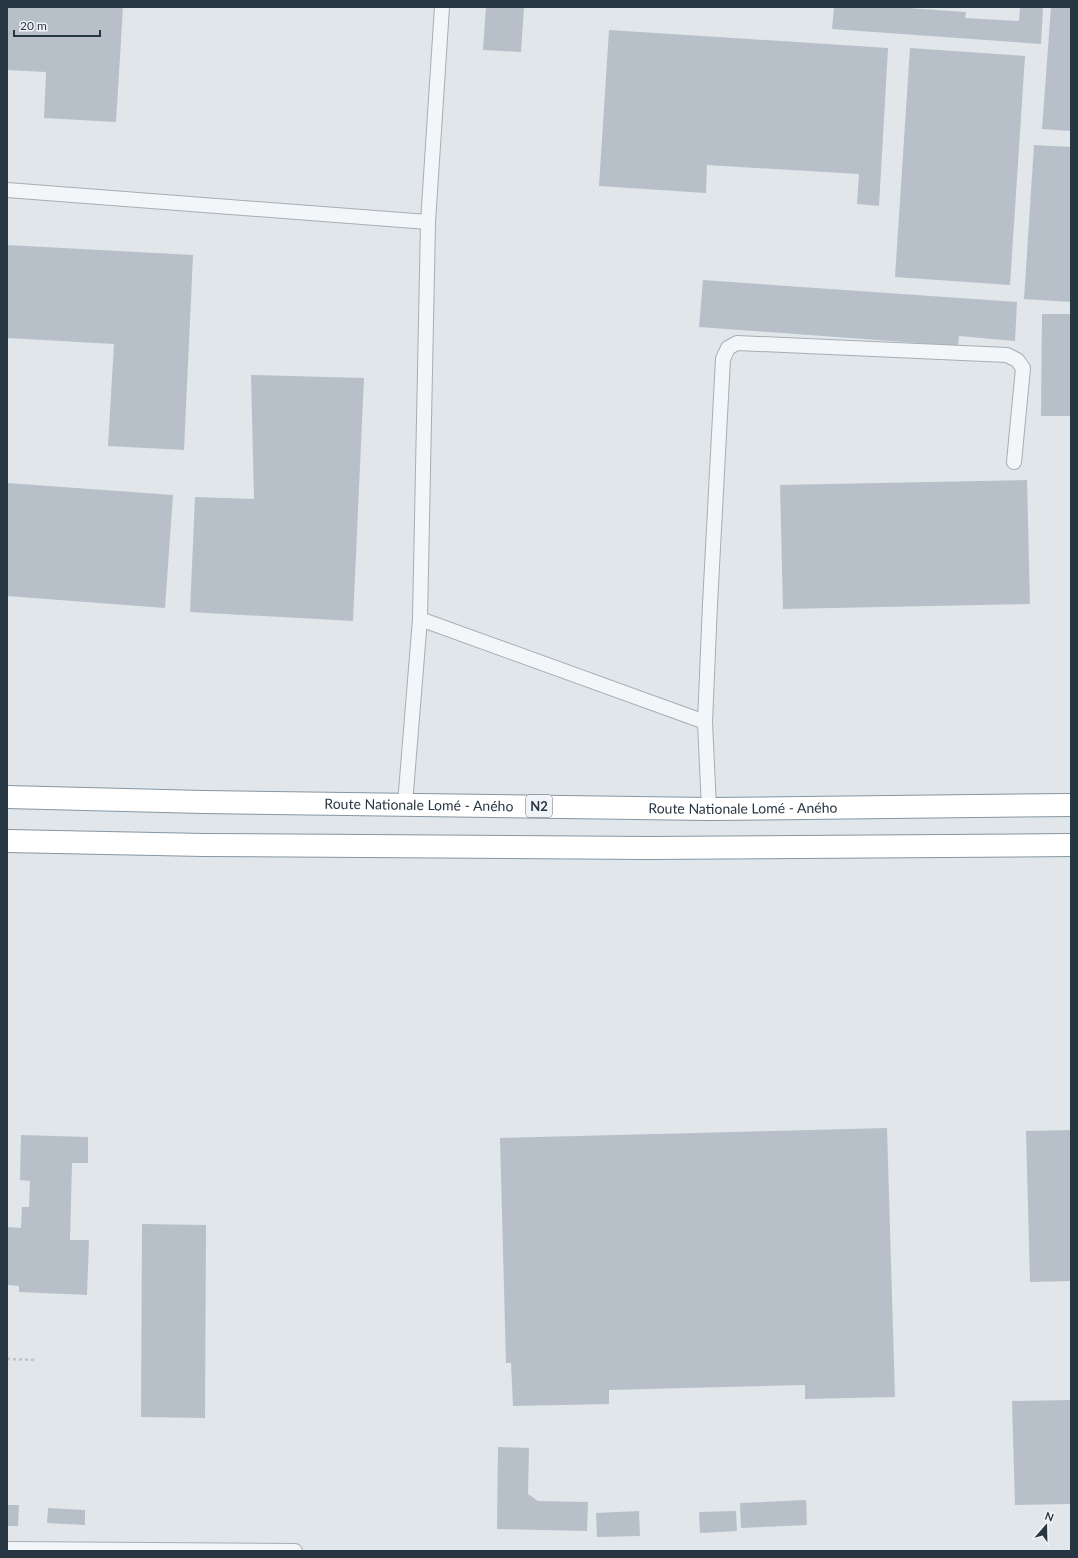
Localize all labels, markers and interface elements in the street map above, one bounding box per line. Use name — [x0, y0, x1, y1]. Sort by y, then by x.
scale bar — [14, 12, 100, 38]
text: 20 m — [20, 18, 47, 33]
street label: Route Nationale Lomé - Aného — [324, 795, 514, 814]
road number: N2 — [526, 795, 552, 817]
street label: Route Nationale Lomé - Aného — [648, 799, 838, 817]
north arrow — [1026, 1506, 1066, 1546]
text: N — [1043, 1509, 1056, 1524]

